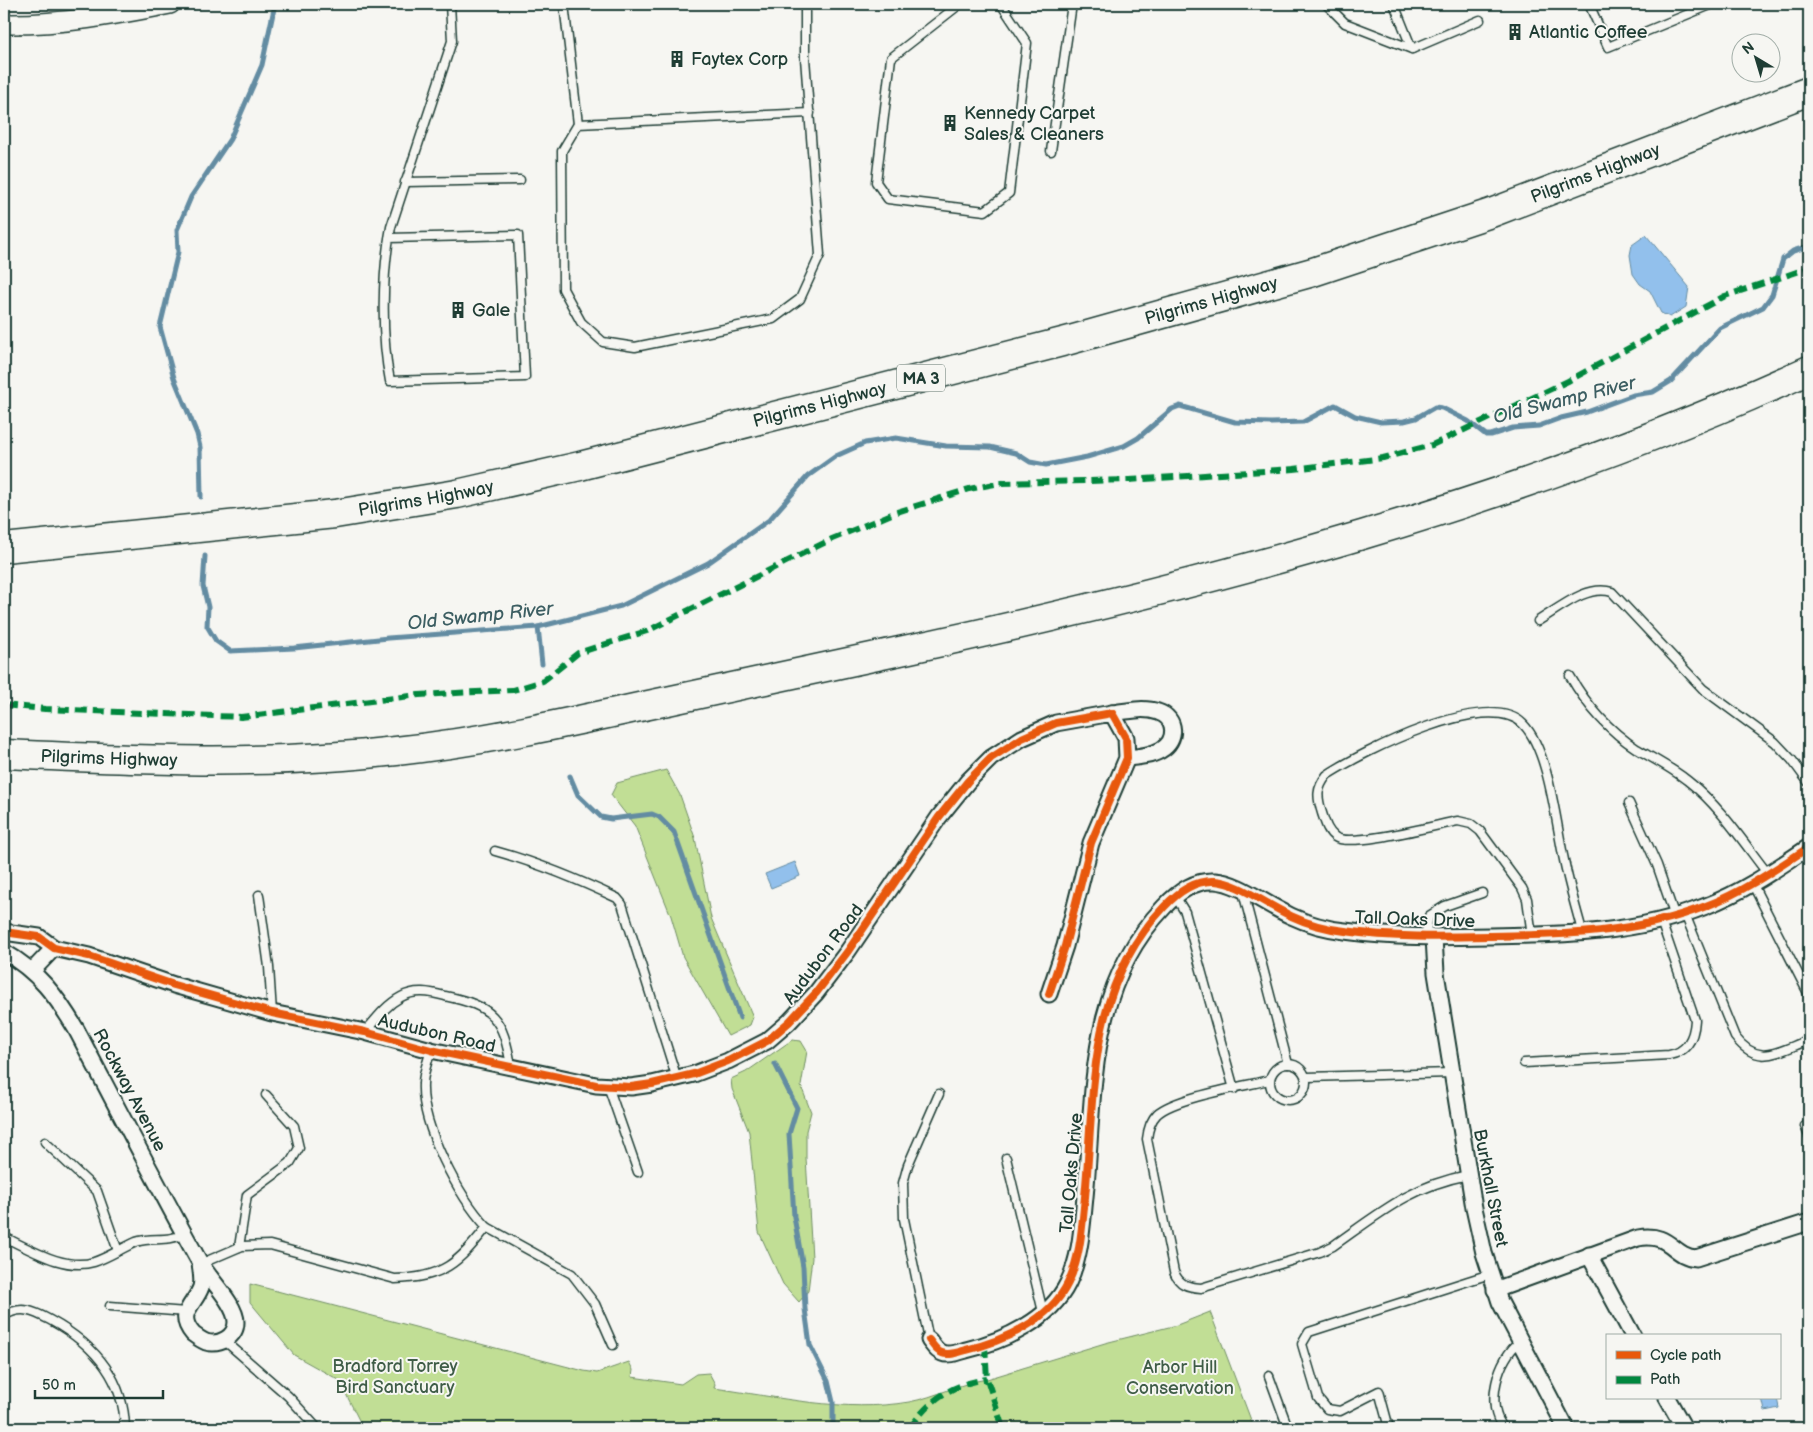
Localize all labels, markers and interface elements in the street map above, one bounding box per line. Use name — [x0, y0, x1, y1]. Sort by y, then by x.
building icon: Atlantic Coffee — [1505, 22, 1525, 42]
place label: Atlantic Coffee — [1529, 22, 1648, 43]
north arrow — [1730, 32, 1780, 82]
text: N — [1739, 38, 1758, 58]
building icon: Faytex Corp — [667, 49, 687, 69]
place label: Faytex Corp — [691, 49, 788, 70]
place label: Kennedy Carpet Sales & Cleaners — [964, 103, 1104, 145]
building icon: Kennedy Carpet Sales & Cleaners — [940, 113, 960, 133]
street label: Pilgrims Highway — [1528, 139, 1664, 208]
street label: Pilgrims Highway — [1142, 272, 1281, 330]
building icon: Gale — [448, 300, 468, 320]
place label: Gale — [472, 300, 511, 321]
road number: MA 3 — [897, 364, 945, 392]
water label: Old Swamp River — [1491, 371, 1639, 429]
street label: Pilgrims Highway — [751, 377, 890, 432]
street label: Pilgrims Highway — [357, 476, 497, 521]
water label: Old Swamp River — [406, 597, 555, 636]
street label: Pilgrims Highway — [40, 746, 178, 771]
street label: Audubon Road — [779, 900, 868, 1009]
street label: Tall Oaks Drive — [1354, 907, 1476, 932]
street label: Audubon Road — [376, 1010, 498, 1057]
street label: Rockway Avenue — [88, 1025, 171, 1155]
street label: Tall Oaks Drive — [1056, 1112, 1087, 1234]
street label: Burkhall Street — [1469, 1127, 1512, 1249]
legend — [1606, 1334, 1780, 1400]
text: Cycle path — [1650, 1346, 1721, 1365]
park label: Bradford Torrey Bird Sanctuary — [332, 1356, 458, 1398]
park label: Arbor Hill Conservation — [1126, 1357, 1234, 1399]
scale bar — [35, 1367, 162, 1399]
text: Path — [1650, 1370, 1680, 1389]
text: 50 m — [42, 1376, 76, 1395]

